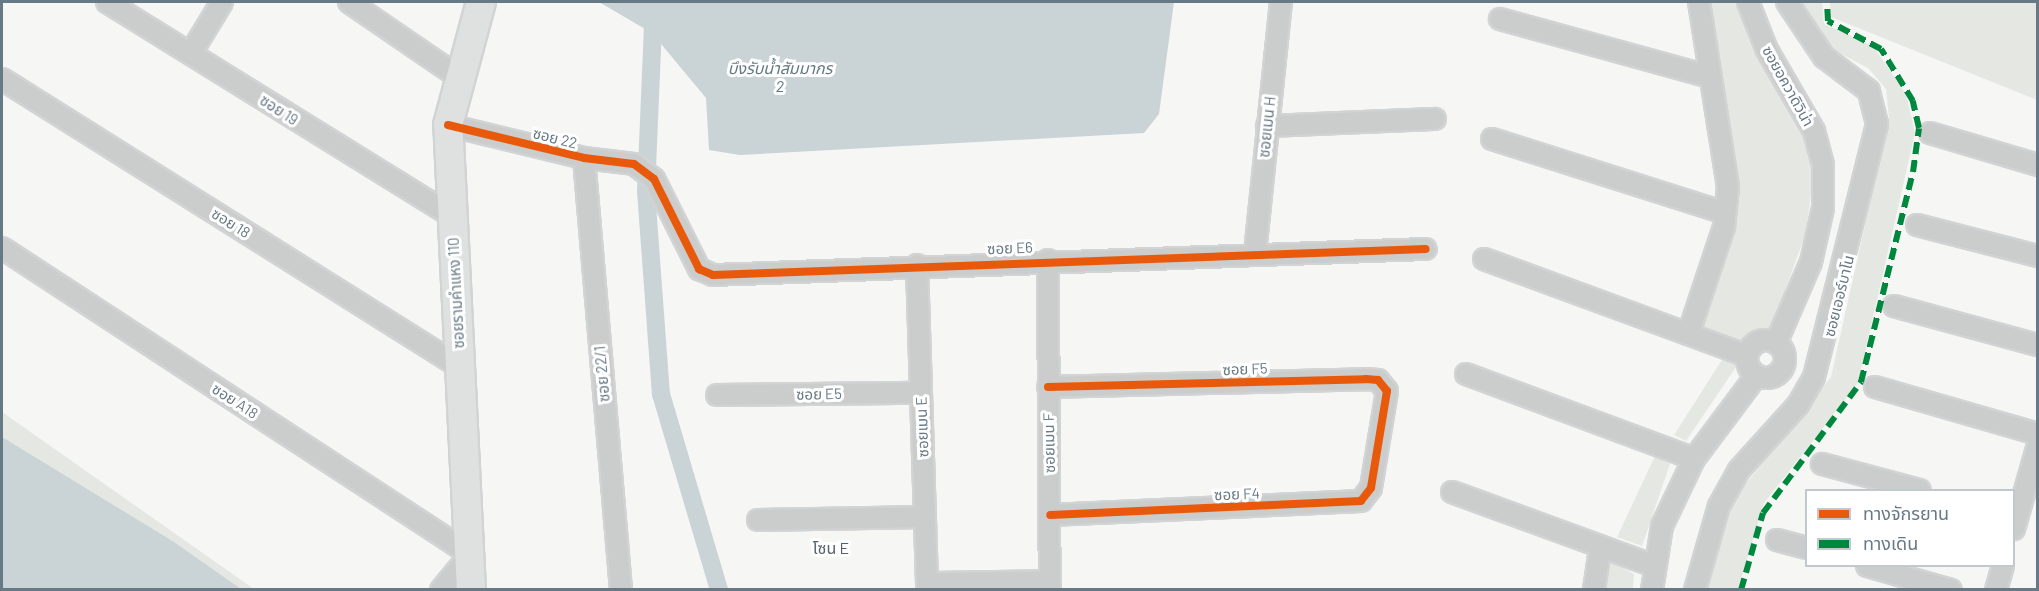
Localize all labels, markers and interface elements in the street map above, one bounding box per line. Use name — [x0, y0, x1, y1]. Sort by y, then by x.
street label: ซอยอควาดิวิน่า — [1759, 43, 1817, 129]
water label: บึงรับน้ำสัมมากร 2 — [728, 58, 832, 96]
street label: ซอย 19 — [257, 91, 301, 129]
street label: ซอยเมน H — [1255, 95, 1279, 159]
street label: ซอย 22 — [531, 124, 579, 152]
street label: ซอย 18 — [208, 204, 254, 242]
street label: ซอยรามคำแหง 110 — [444, 237, 468, 349]
street label: ซอย E6 — [987, 238, 1033, 258]
street label: ซอยเออร์บาโน — [1820, 253, 1858, 339]
street label: ซอย 22/1 — [591, 345, 613, 403]
street label: ซอย F5 — [1222, 359, 1268, 379]
street label: ซอย A18 — [209, 380, 261, 422]
street label: ซอย E5 — [796, 385, 842, 403]
street label: ซอยเมน E — [912, 396, 932, 458]
street label: ซอยเมน F — [1039, 413, 1059, 473]
street label: ซอย F4 — [1214, 484, 1260, 504]
legend — [1805, 489, 2015, 567]
text: ทางจักรยาน — [1863, 502, 1949, 524]
text: ทางเดิน — [1863, 532, 1918, 554]
district label: โซน E — [813, 538, 849, 558]

